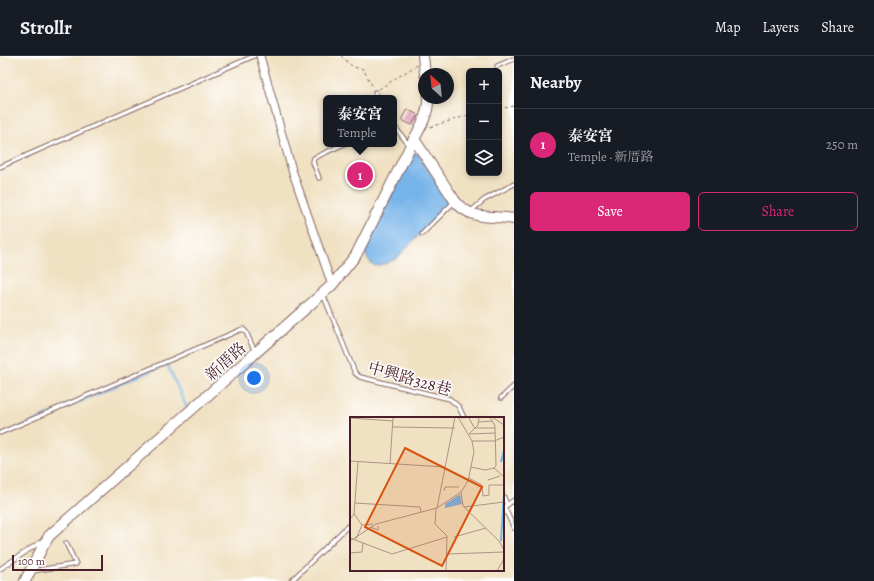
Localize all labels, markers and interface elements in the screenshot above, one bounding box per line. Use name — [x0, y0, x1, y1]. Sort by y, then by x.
text: Strollr — [20, 15, 72, 41]
text: Map — [715, 18, 741, 37]
text: Layers — [763, 18, 799, 37]
text: Share — [821, 18, 854, 37]
north arrow — [418, 68, 454, 104]
map controls — [466, 68, 502, 176]
button: + — [466, 68, 502, 104]
text: Nearby — [530, 71, 581, 94]
popup — [323, 95, 397, 147]
text: 泰安宮 — [337, 104, 383, 124]
button: − — [466, 104, 502, 140]
text: Temple — [337, 124, 376, 141]
text: 泰安宮 — [568, 126, 613, 146]
text: 1 — [541, 136, 545, 153]
text: 250 m — [826, 136, 858, 153]
button: layers — [466, 140, 502, 176]
text: Temple · 新厝路 — [568, 148, 654, 165]
pin: 1 — [347, 160, 373, 190]
button: Save — [530, 192, 690, 231]
button: Share — [698, 192, 858, 231]
street label: 新厝路 — [200, 338, 251, 386]
street label: 中興路328巷 — [365, 357, 454, 401]
your location — [244, 368, 264, 388]
inset map — [350, 417, 504, 571]
scale bar — [12, 553, 103, 572]
text: 100 m — [18, 554, 45, 569]

